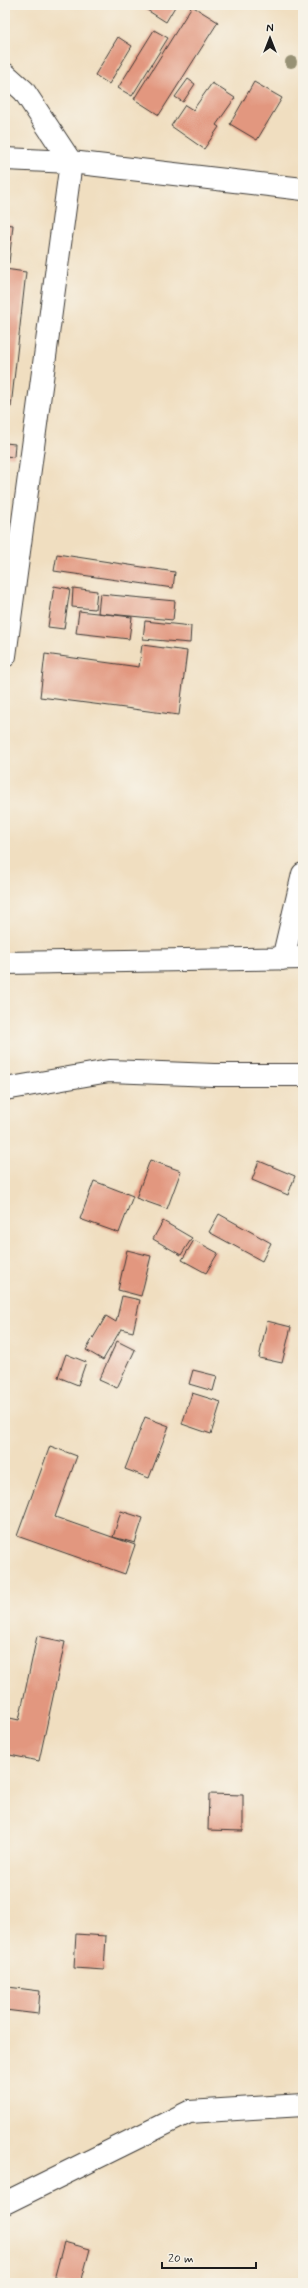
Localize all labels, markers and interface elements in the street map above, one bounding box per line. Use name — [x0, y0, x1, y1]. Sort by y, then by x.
north arrow — [250, 18, 290, 58]
text: N — [266, 22, 274, 36]
scale bar — [162, 2244, 256, 2270]
text: 20 m — [168, 2251, 194, 2267]

